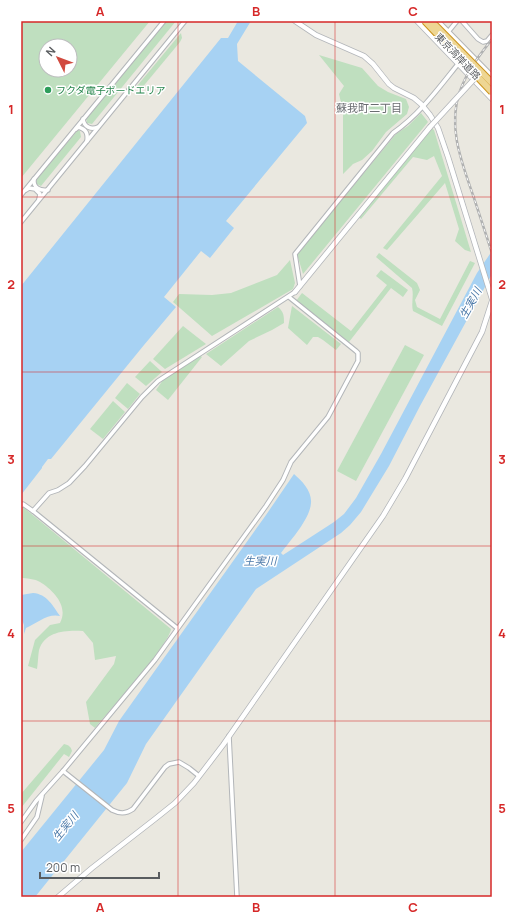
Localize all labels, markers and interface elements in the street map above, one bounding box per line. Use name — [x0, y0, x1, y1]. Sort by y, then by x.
text: A — [96, 2, 105, 20]
text: B — [252, 2, 260, 20]
text: C — [408, 2, 418, 20]
street label: 東京湾岸道路 — [432, 30, 484, 82]
north arrow — [38, 38, 78, 78]
text: N — [42, 43, 58, 59]
place label: フクダ電子ボードエリア — [56, 83, 166, 97]
marker: フクダ電子ボードエリア — [43, 85, 53, 95]
text: 1 — [8, 100, 14, 118]
district label: 蘇我町二丁目 — [336, 100, 402, 115]
text: 1 — [499, 100, 505, 118]
text: 2 — [7, 275, 15, 293]
text: 2 — [498, 275, 506, 293]
water label: 生実川 — [455, 284, 485, 321]
text: 3 — [7, 450, 15, 468]
text: 3 — [498, 450, 506, 468]
water label: 生実川 — [244, 553, 277, 568]
text: 4 — [7, 624, 15, 642]
text: 4 — [498, 624, 506, 642]
text: 5 — [7, 799, 15, 817]
text: 5 — [498, 799, 506, 817]
water label: 生実川 — [49, 808, 82, 844]
scale bar — [40, 854, 159, 880]
text: 200 m — [46, 859, 80, 876]
text: A — [96, 898, 105, 916]
text: B — [252, 898, 260, 916]
text: C — [408, 898, 418, 916]

